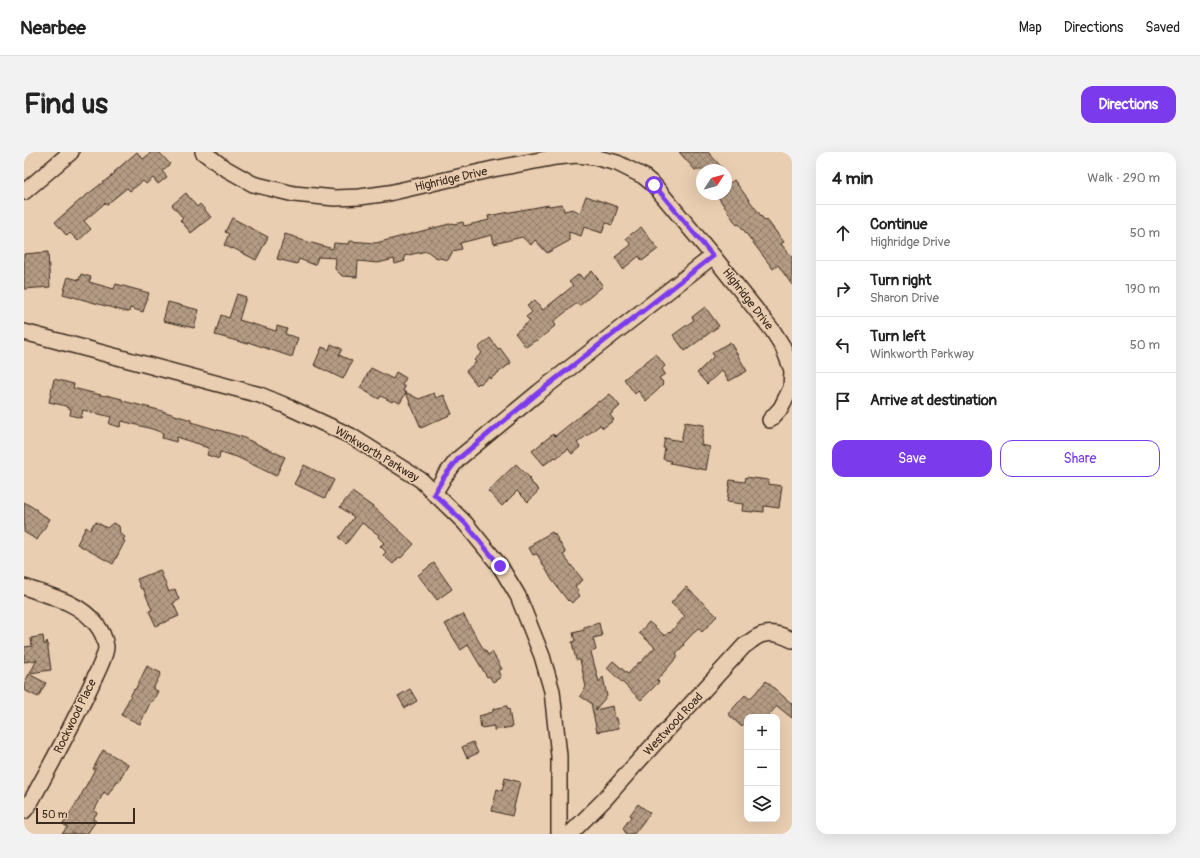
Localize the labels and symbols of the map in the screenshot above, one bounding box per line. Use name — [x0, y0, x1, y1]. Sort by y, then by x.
street label: Highridge Drive — [413, 164, 489, 195]
north arrow — [696, 164, 732, 200]
route start — [645, 176, 663, 194]
street label: Highridge Drive — [719, 266, 776, 333]
street label: Winkworth Parkway — [332, 423, 422, 486]
route end — [491, 557, 509, 575]
street label: Rockwood Place — [51, 676, 100, 756]
street label: Westwood Road — [640, 690, 706, 759]
scale bar — [36, 806, 135, 825]

